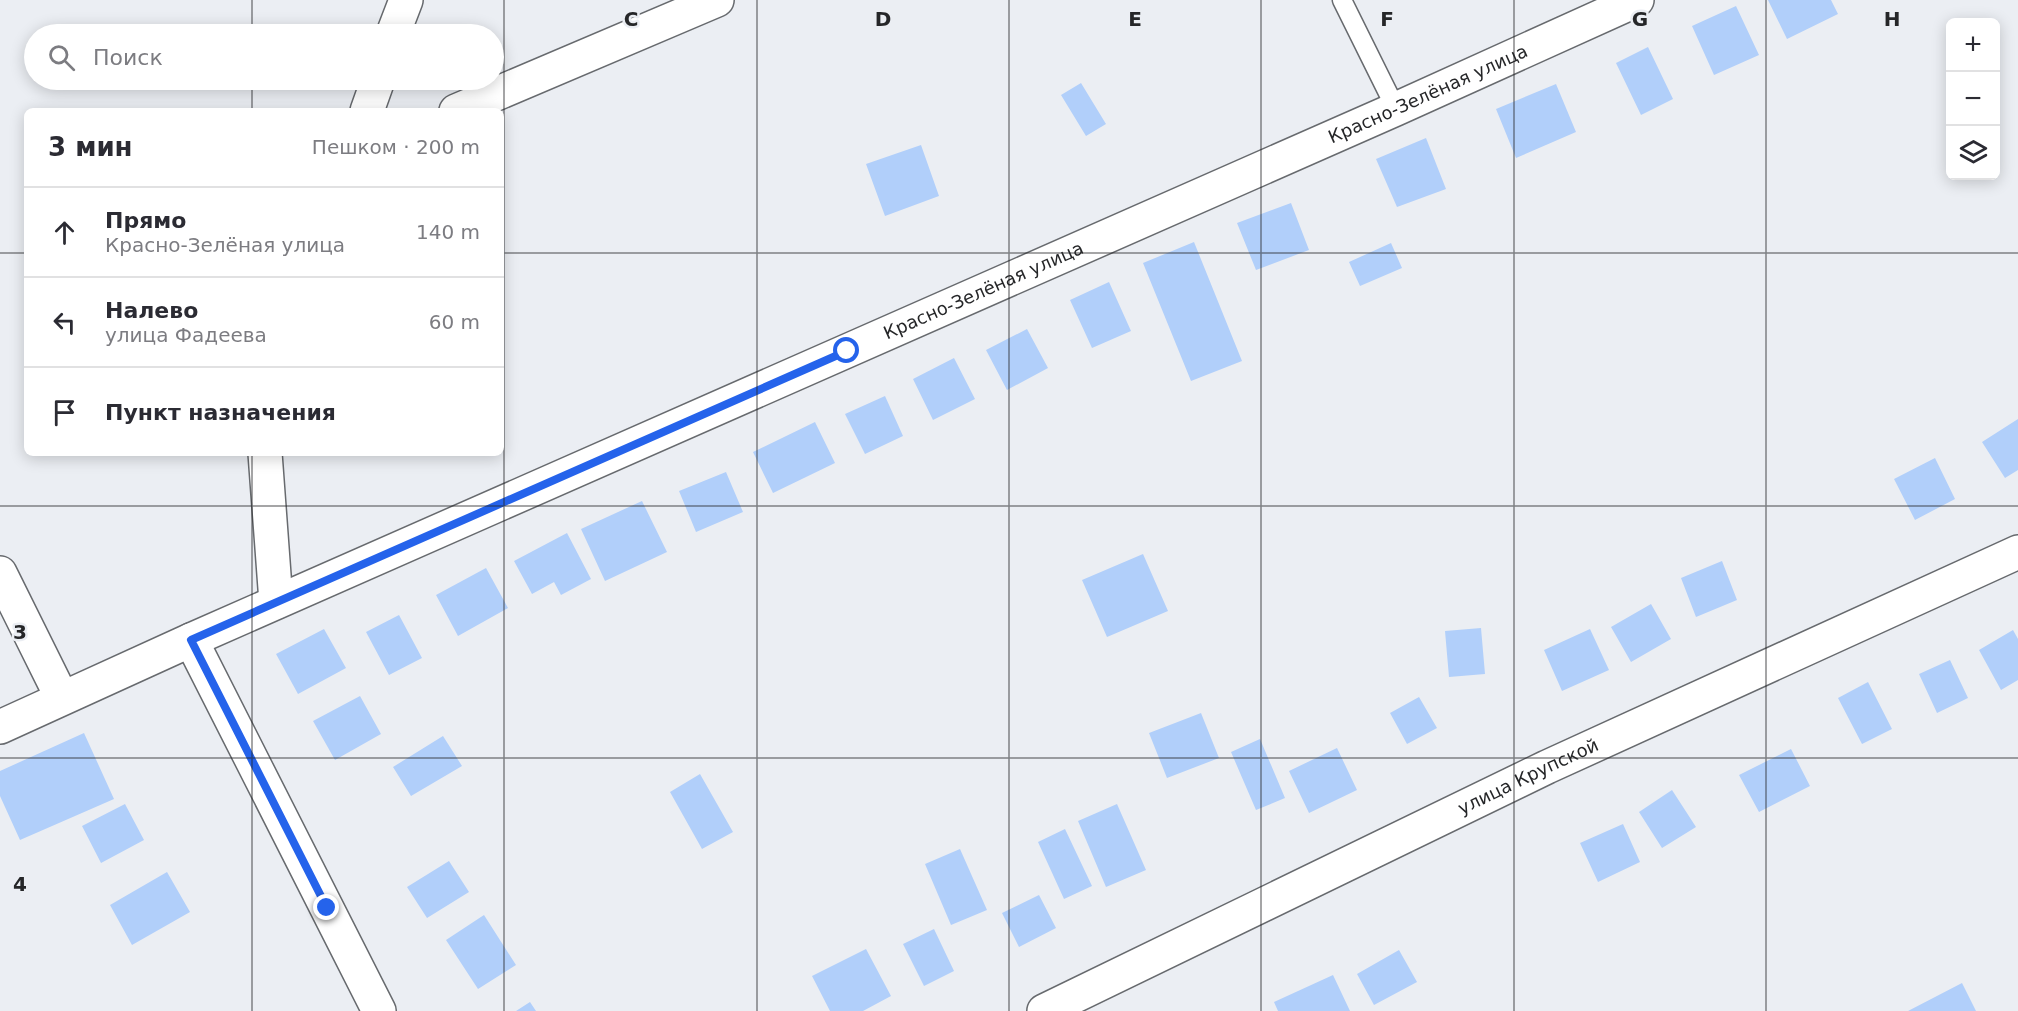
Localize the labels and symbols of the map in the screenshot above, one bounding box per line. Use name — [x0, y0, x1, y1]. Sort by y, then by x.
text: C — [624, 7, 638, 31]
text: D — [875, 7, 891, 31]
text: E — [1128, 7, 1142, 31]
text: F — [1380, 7, 1394, 31]
text: G — [1632, 7, 1648, 31]
text: H — [1884, 7, 1900, 31]
street label: Красно-Зелёная улица — [1325, 40, 1531, 148]
street label: Красно-Зелёная улица — [880, 237, 1087, 343]
route start — [833, 337, 859, 363]
text: 3 — [13, 620, 27, 644]
street label: улица Крупской — [1454, 734, 1602, 819]
text: 4 — [13, 872, 27, 896]
route end — [313, 894, 339, 920]

